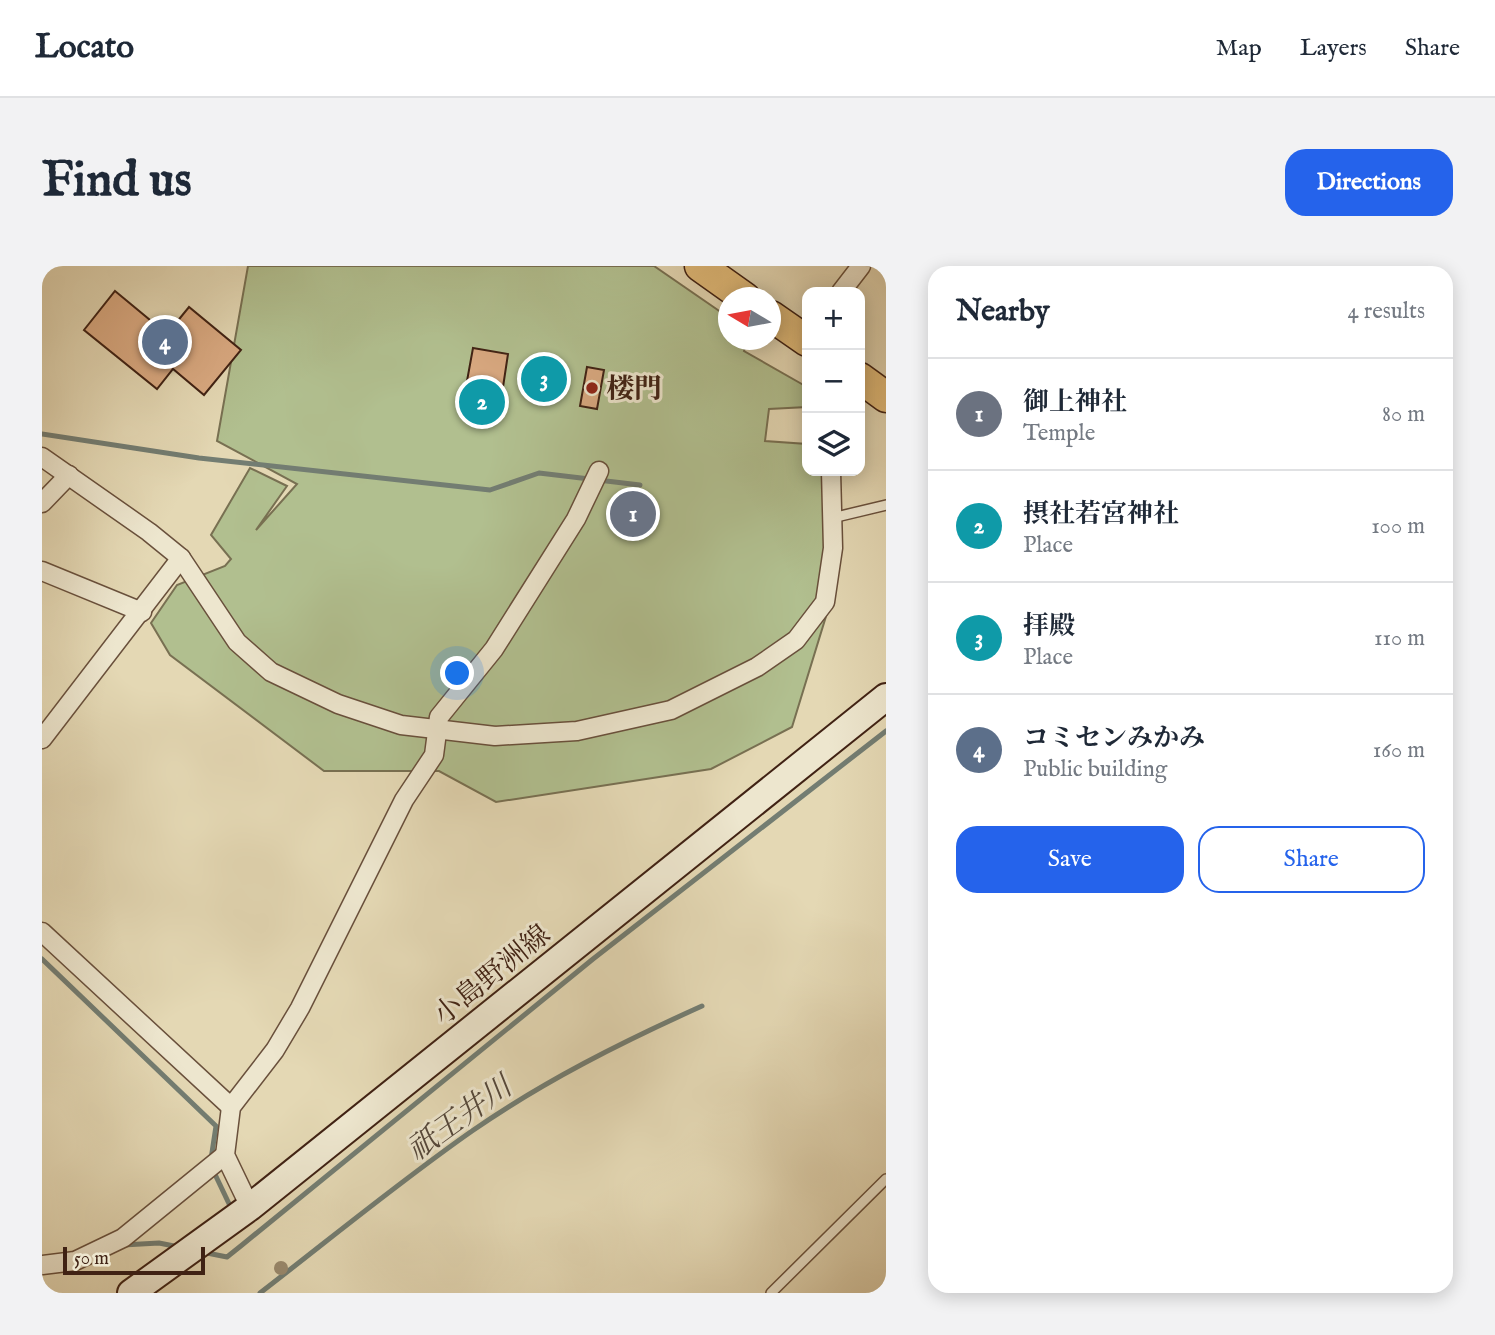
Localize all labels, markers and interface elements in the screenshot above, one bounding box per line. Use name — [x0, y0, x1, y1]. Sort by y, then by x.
text: Locato — [35, 27, 134, 69]
text: Map — [1216, 33, 1262, 64]
text: Layers — [1300, 33, 1367, 64]
text: Share — [1405, 33, 1460, 64]
button: Directions — [1285, 149, 1453, 216]
text: Find us — [42, 151, 192, 213]
north arrow — [718, 287, 781, 350]
map controls — [802, 287, 865, 476]
button: + — [802, 287, 865, 350]
text: Nearby — [956, 293, 1049, 331]
text: 4 results — [1347, 297, 1425, 326]
pin: 4 — [142, 316, 188, 368]
button: − — [802, 350, 865, 413]
pin: 3 — [521, 353, 567, 405]
place label: 楼門 — [606, 373, 662, 408]
pin: 2 — [459, 376, 505, 428]
marker: 楼門 — [584, 380, 600, 396]
text: 御上神社 — [1023, 386, 1127, 419]
text: 1 — [975, 400, 983, 429]
text: 80 m — [1382, 400, 1425, 429]
button: layers — [802, 413, 865, 476]
text: Temple — [1023, 419, 1095, 448]
pin: 1 — [610, 488, 656, 540]
text: 摂社若宮神社 — [1023, 498, 1179, 531]
text: 2 — [974, 512, 984, 541]
text: 100 m — [1371, 512, 1425, 541]
text: Place — [1023, 531, 1073, 560]
text: 拝殿 — [1023, 610, 1075, 643]
text: 3 — [975, 624, 983, 653]
text: 110 m — [1374, 624, 1425, 653]
text: Place — [1023, 643, 1073, 672]
your location — [440, 656, 474, 690]
text: コミセンみかみ — [1023, 722, 1205, 755]
text: 4 — [973, 736, 985, 765]
text: 160 m — [1373, 736, 1425, 765]
text: Public building — [1023, 755, 1167, 784]
button: Save — [956, 826, 1184, 893]
button: Share — [1198, 826, 1425, 893]
street label: 小島野洲線 — [427, 918, 558, 1034]
water label: 祇王井川 — [400, 1067, 522, 1170]
scale bar — [63, 1244, 205, 1276]
text: 50 m — [74, 1247, 109, 1271]

